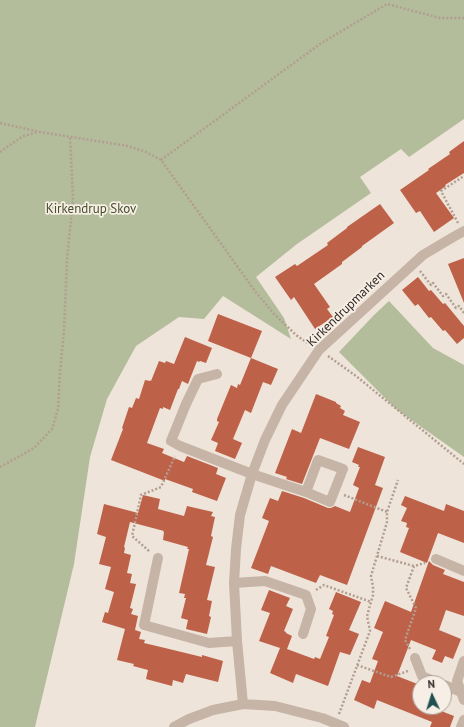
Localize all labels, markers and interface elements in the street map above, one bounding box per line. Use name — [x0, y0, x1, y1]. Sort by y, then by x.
park label: Kirkendrup Skov — [46, 201, 136, 217]
street label: Kirkendrupmarken — [304, 268, 388, 350]
north arrow — [412, 675, 452, 715]
text: N — [427, 677, 435, 691]

